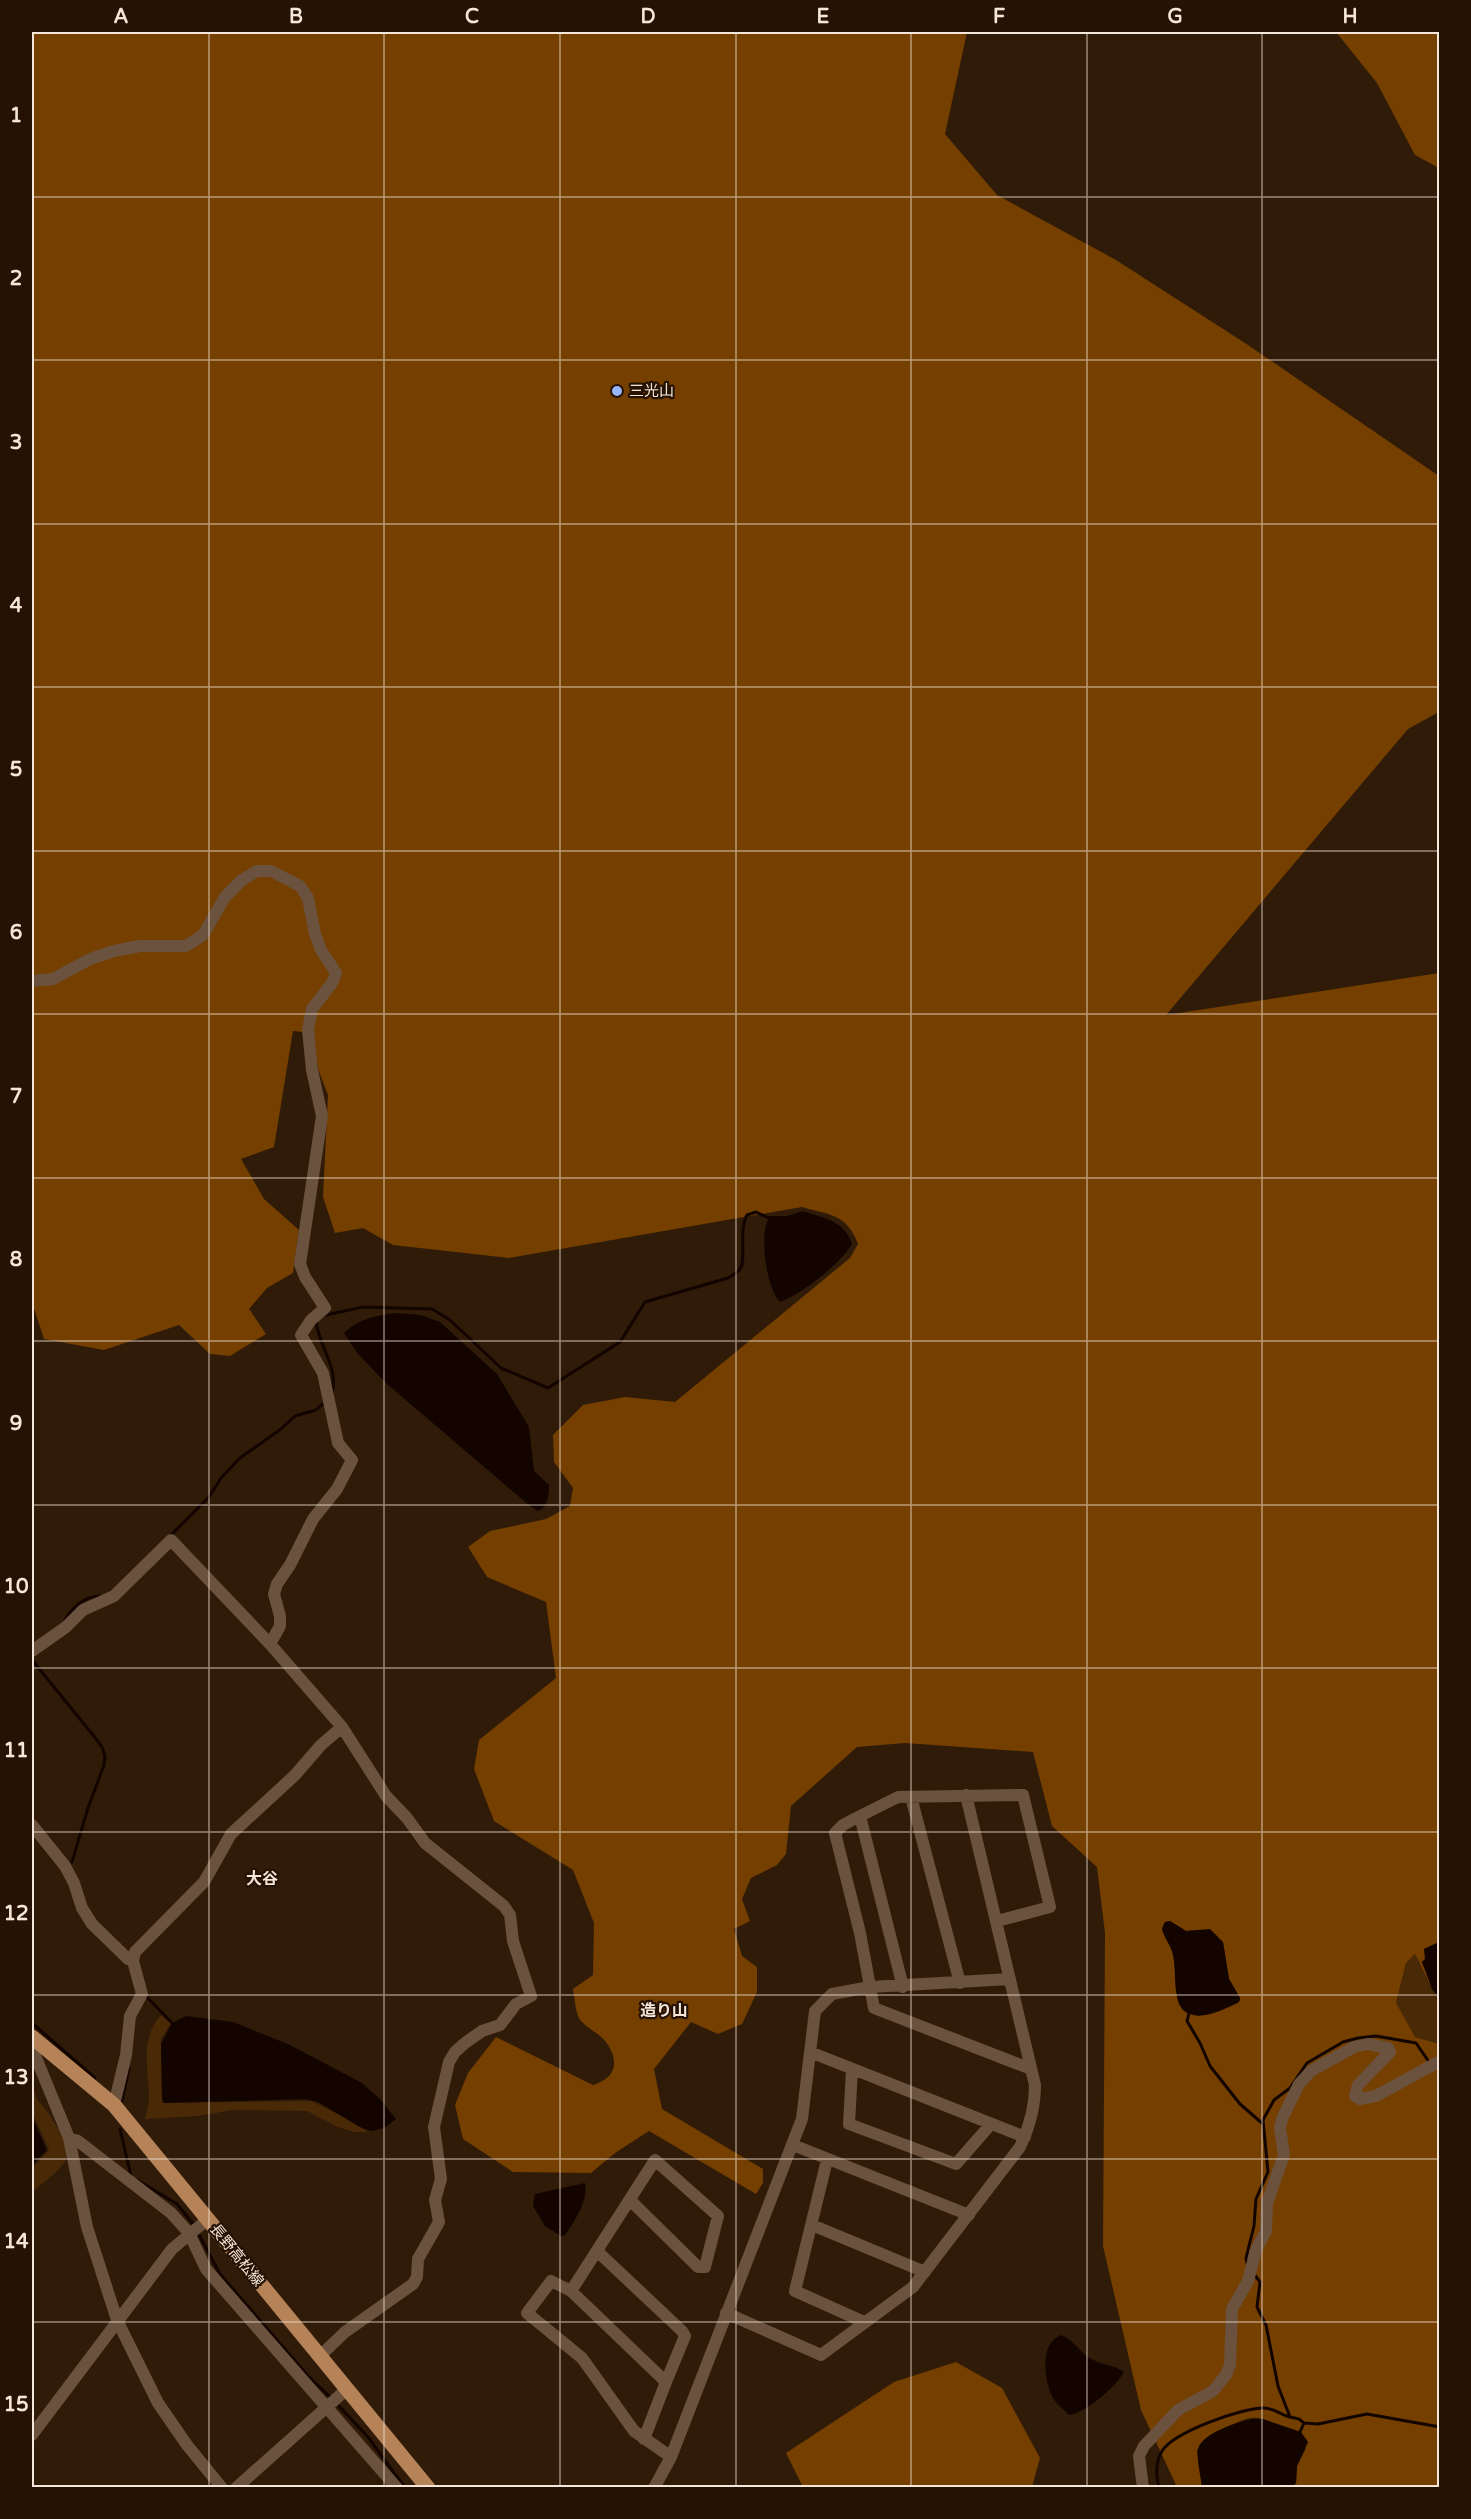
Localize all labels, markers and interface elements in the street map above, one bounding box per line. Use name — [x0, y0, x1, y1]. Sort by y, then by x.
text: A — [114, 5, 129, 29]
text: B — [289, 5, 303, 29]
text: C — [465, 5, 479, 29]
text: D — [640, 5, 656, 29]
text: E — [817, 5, 830, 29]
text: F — [993, 5, 1005, 29]
text: G — [1167, 5, 1183, 29]
text: H — [1342, 5, 1358, 29]
text: 1 — [10, 104, 22, 128]
text: 2 — [10, 267, 22, 291]
place label: 三光山 — [629, 382, 674, 400]
marker: 三光山 — [610, 384, 624, 398]
text: 3 — [10, 431, 22, 455]
text: 4 — [10, 594, 23, 618]
text: 5 — [10, 758, 22, 782]
text: 6 — [10, 921, 22, 945]
text: 7 — [10, 1085, 22, 1109]
text: 8 — [10, 1248, 22, 1272]
text: 9 — [10, 1412, 22, 1436]
text: 10 — [3, 1575, 29, 1599]
text: 11 — [3, 1739, 29, 1763]
district label: 大谷 — [246, 1869, 278, 1889]
text: 12 — [3, 1902, 29, 1926]
district label: 造り山 — [640, 2001, 688, 2021]
text: 13 — [3, 2066, 29, 2090]
street label: 長野高松線 — [206, 2220, 268, 2290]
text: 14 — [3, 2230, 29, 2254]
text: 15 — [3, 2393, 29, 2417]

